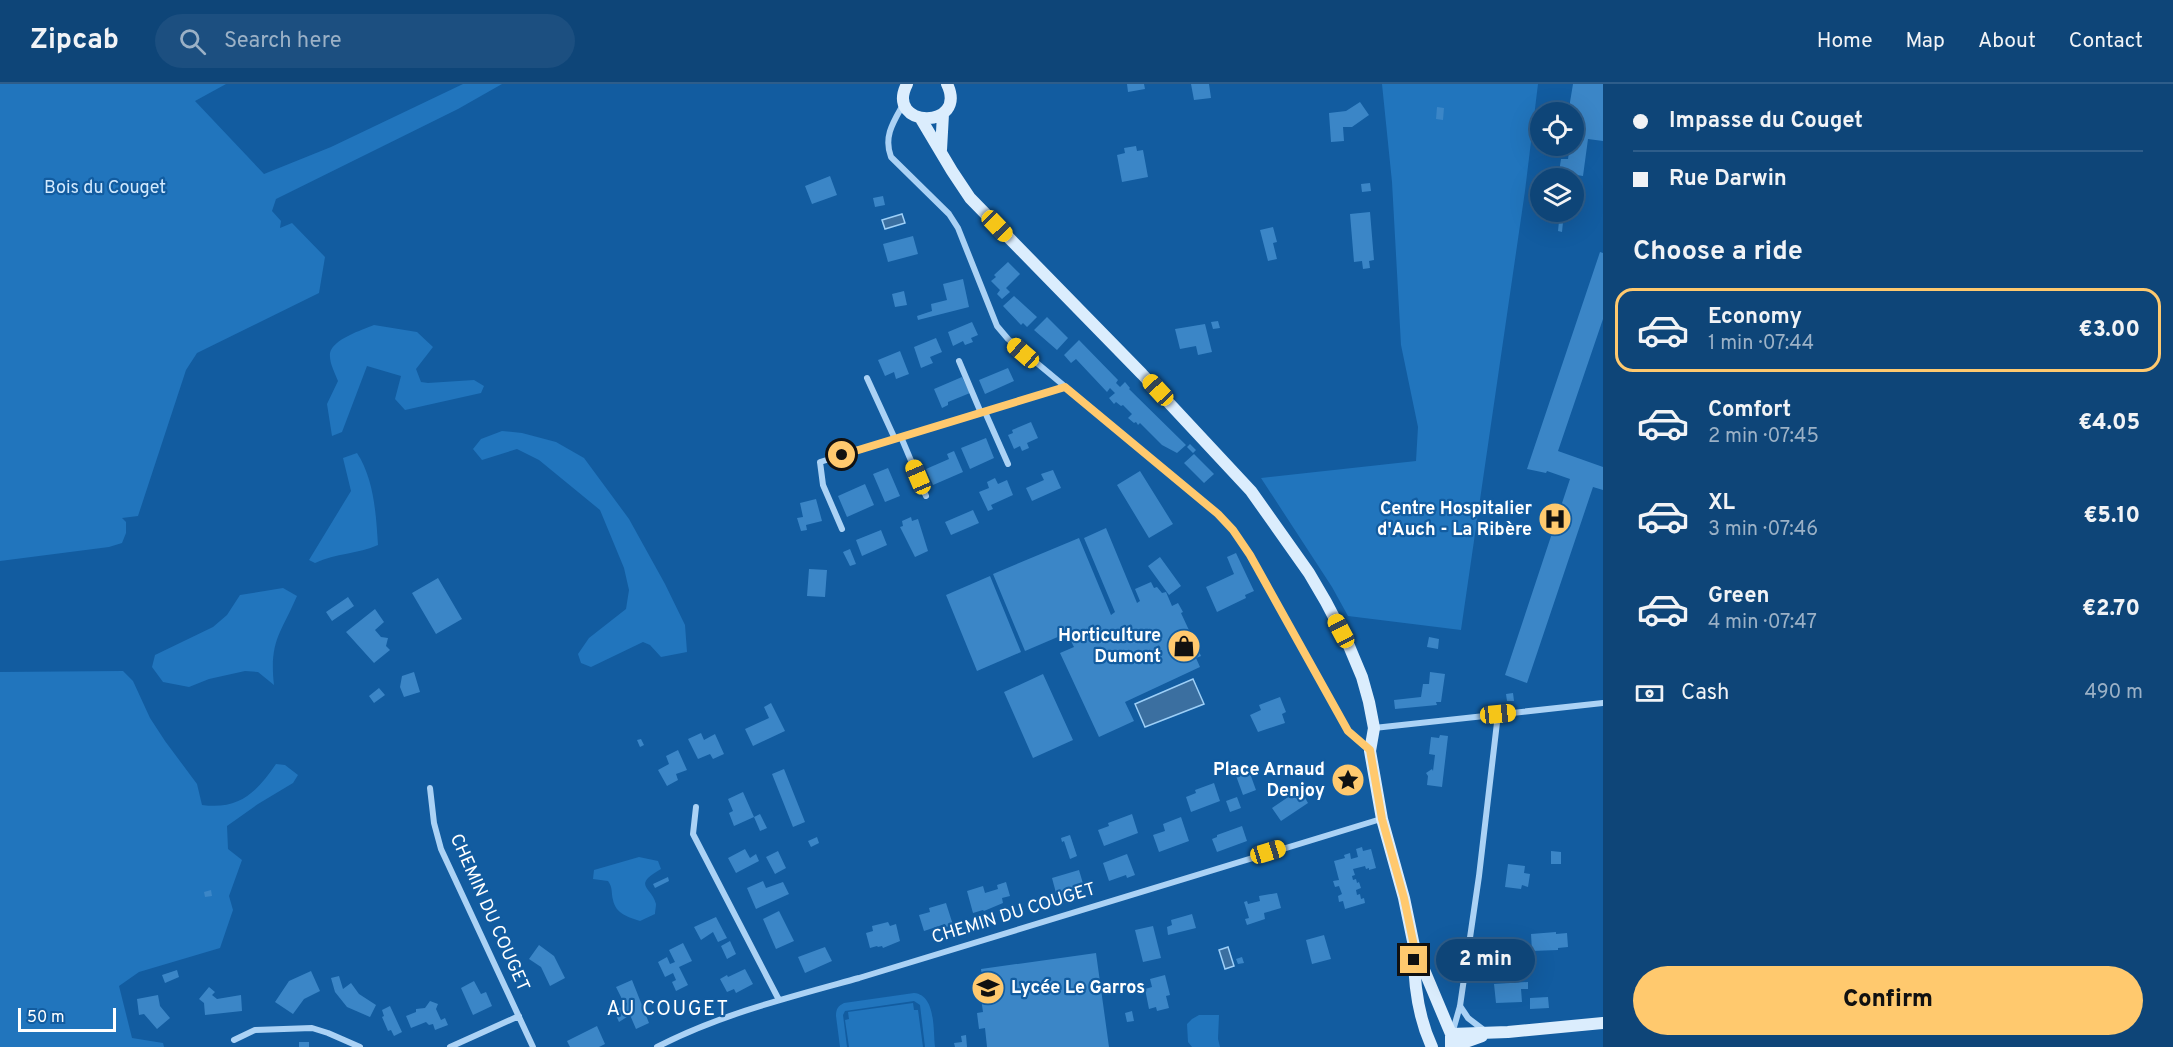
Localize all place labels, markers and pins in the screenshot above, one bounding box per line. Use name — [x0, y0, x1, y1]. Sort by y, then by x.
place label: Centre Hospitalier d'Auch - La Ribère — [1377, 498, 1532, 542]
hospital icon: Centre Hospitalier d'Auch - La Ribère — [1537, 501, 1573, 537]
place label: Horticulture Dumont — [1058, 625, 1161, 669]
shop icon: Horticulture Dumont — [1166, 628, 1202, 664]
place label: Place Arnaud Denjoy — [1213, 759, 1325, 803]
place icon: Place Arnaud Denjoy — [1330, 762, 1366, 798]
school or university icon: Lycée Le Garros — [970, 970, 1006, 1006]
place label: Lycée Le Garros — [1011, 977, 1145, 1000]

